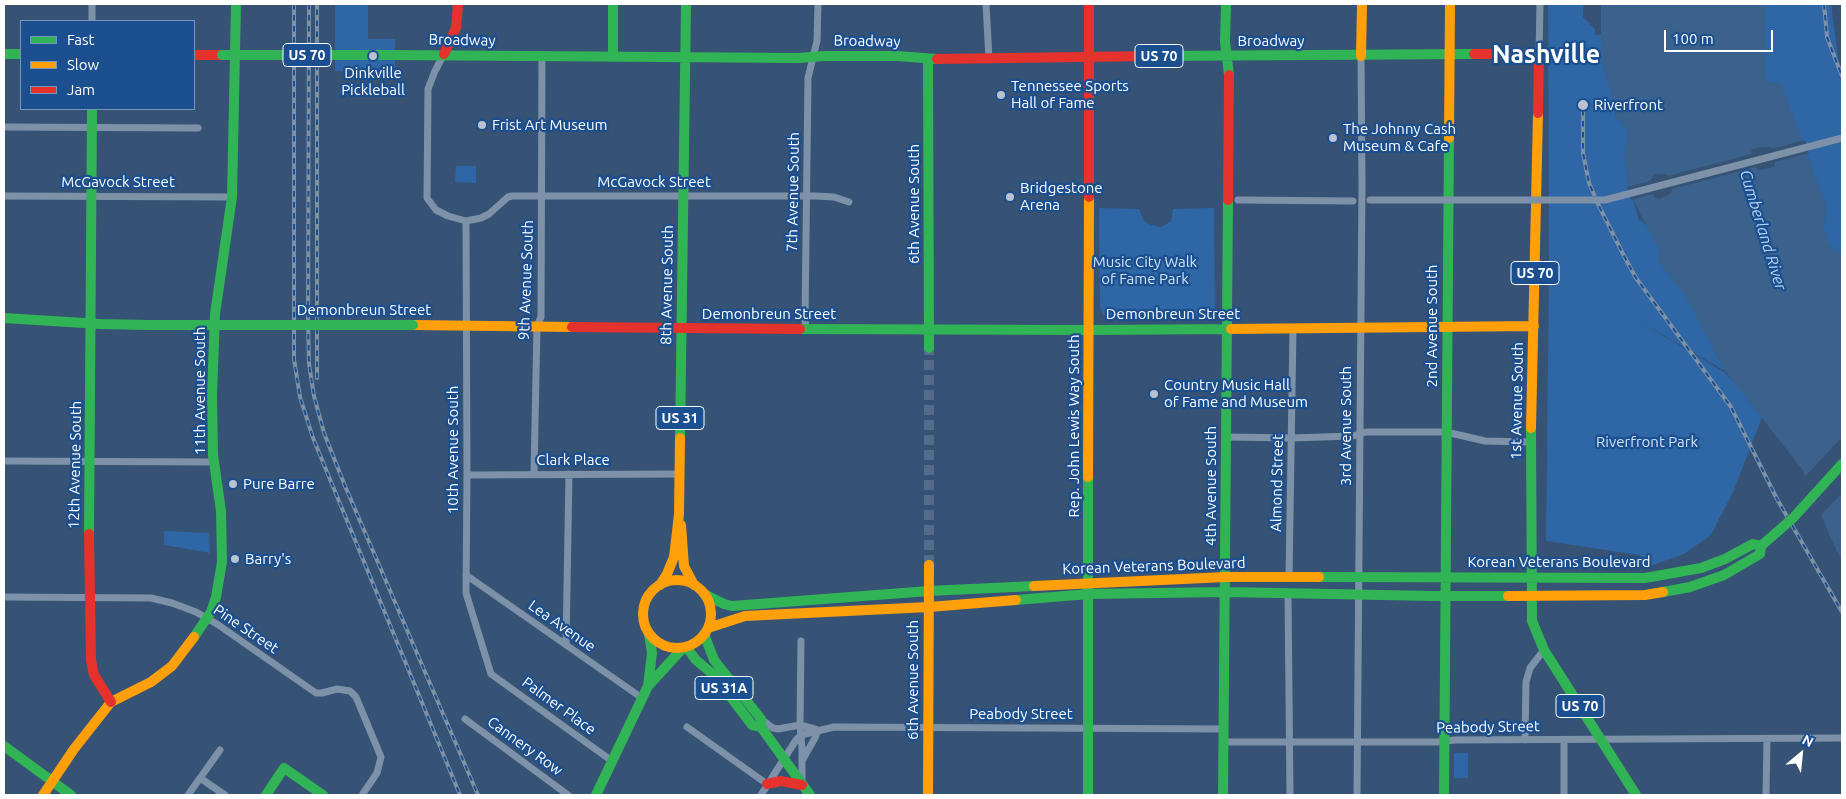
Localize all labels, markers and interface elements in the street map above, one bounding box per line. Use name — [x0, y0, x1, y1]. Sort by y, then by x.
legend — [20, 20, 195, 110]
scale bar — [1666, 20, 1775, 52]
street label: Broadway — [428, 30, 496, 50]
text: 100 m — [1672, 30, 1714, 47]
text: Fast — [67, 31, 94, 48]
street label: Broadway — [833, 31, 901, 51]
street label: Broadway — [1237, 32, 1305, 50]
district label: Nashville — [1492, 40, 1600, 70]
road number: US 70 — [283, 44, 331, 66]
road number: US 70 — [1135, 44, 1183, 68]
marker: Dinkville Pickleball — [367, 50, 379, 62]
text: Slow — [67, 56, 99, 73]
place label: Dinkville Pickleball — [341, 64, 405, 99]
place label: Tennessee Sports Hall of Fame — [1011, 77, 1129, 112]
text: Jam — [67, 81, 95, 98]
marker: Tennessee Sports Hall of Fame — [995, 89, 1007, 101]
place label: Riverfront — [1594, 96, 1663, 114]
marker: Riverfront — [1576, 98, 1590, 112]
place label: Frist Art Museum — [492, 116, 607, 134]
marker: Frist Art Museum — [476, 119, 488, 131]
place label: The Johnny Cash Museum & Cafe — [1343, 120, 1456, 155]
street label: 7th Avenue South — [783, 132, 803, 252]
marker: The Johnny Cash Museum & Cafe — [1327, 132, 1339, 144]
street label: 6th Avenue South — [905, 144, 923, 264]
water label: Cumberland River — [1736, 167, 1790, 293]
street label: McGavock Street — [61, 173, 175, 191]
street label: McGavock Street — [597, 173, 711, 191]
place label: Bridgestone Arena — [1020, 179, 1103, 214]
marker: Bridgestone Arena — [1004, 191, 1016, 203]
street label: 9th Avenue South — [515, 220, 537, 340]
street label: 8th Avenue South — [657, 225, 677, 345]
park label: Music City Walk of Fame Park — [1093, 253, 1197, 288]
road number: US 70 — [1511, 262, 1559, 284]
street label: 2nd Avenue South — [1423, 265, 1441, 387]
street label: Demonbreun Street — [297, 301, 431, 319]
street label: Demonbreun Street — [702, 305, 836, 323]
street label: Demonbreun Street — [1106, 305, 1240, 323]
street label: 11th Avenue South — [191, 327, 209, 455]
street label: Rep. John Lewis Way South — [1065, 335, 1083, 517]
street label: 1st Avenue South — [1507, 342, 1527, 460]
street label: 3rd Avenue South — [1337, 366, 1355, 486]
place label: Country Music Hall of Fame and Museum — [1164, 376, 1308, 411]
street label: 10th Avenue South — [444, 386, 462, 514]
marker: Country Music Hall of Fame and Museum — [1148, 388, 1160, 400]
street label: 12th Avenue South — [65, 401, 85, 529]
road number: US 31 — [656, 406, 704, 429]
street label: 4th Avenue South — [1202, 426, 1220, 546]
park label: Riverfront Park — [1596, 433, 1698, 451]
street label: Almond Street — [1267, 434, 1287, 532]
street label: Clark Place — [536, 451, 610, 469]
place label: Pure Barre — [243, 475, 315, 493]
marker: Pure Barre — [227, 478, 239, 490]
place label: Barry's — [245, 550, 291, 568]
marker: Barry's — [229, 553, 241, 565]
street label: Korean Veterans Boulevard — [1467, 553, 1651, 571]
street label: Korean Veterans Boulevard — [1062, 554, 1246, 578]
street label: Lea Avenue — [525, 596, 599, 656]
street label: Pine Street — [210, 601, 282, 657]
street label: 6th Avenue South — [904, 620, 922, 740]
street label: Palmer Place — [519, 673, 599, 739]
road number: US 31A — [695, 676, 753, 700]
road number: US 70 — [1556, 694, 1604, 718]
street label: Peabody Street — [969, 705, 1073, 723]
street label: Cannery Row — [484, 713, 566, 779]
street label: Peabody Street — [1436, 717, 1540, 737]
north arrow — [1776, 729, 1826, 779]
text: N — [1800, 731, 1816, 750]

